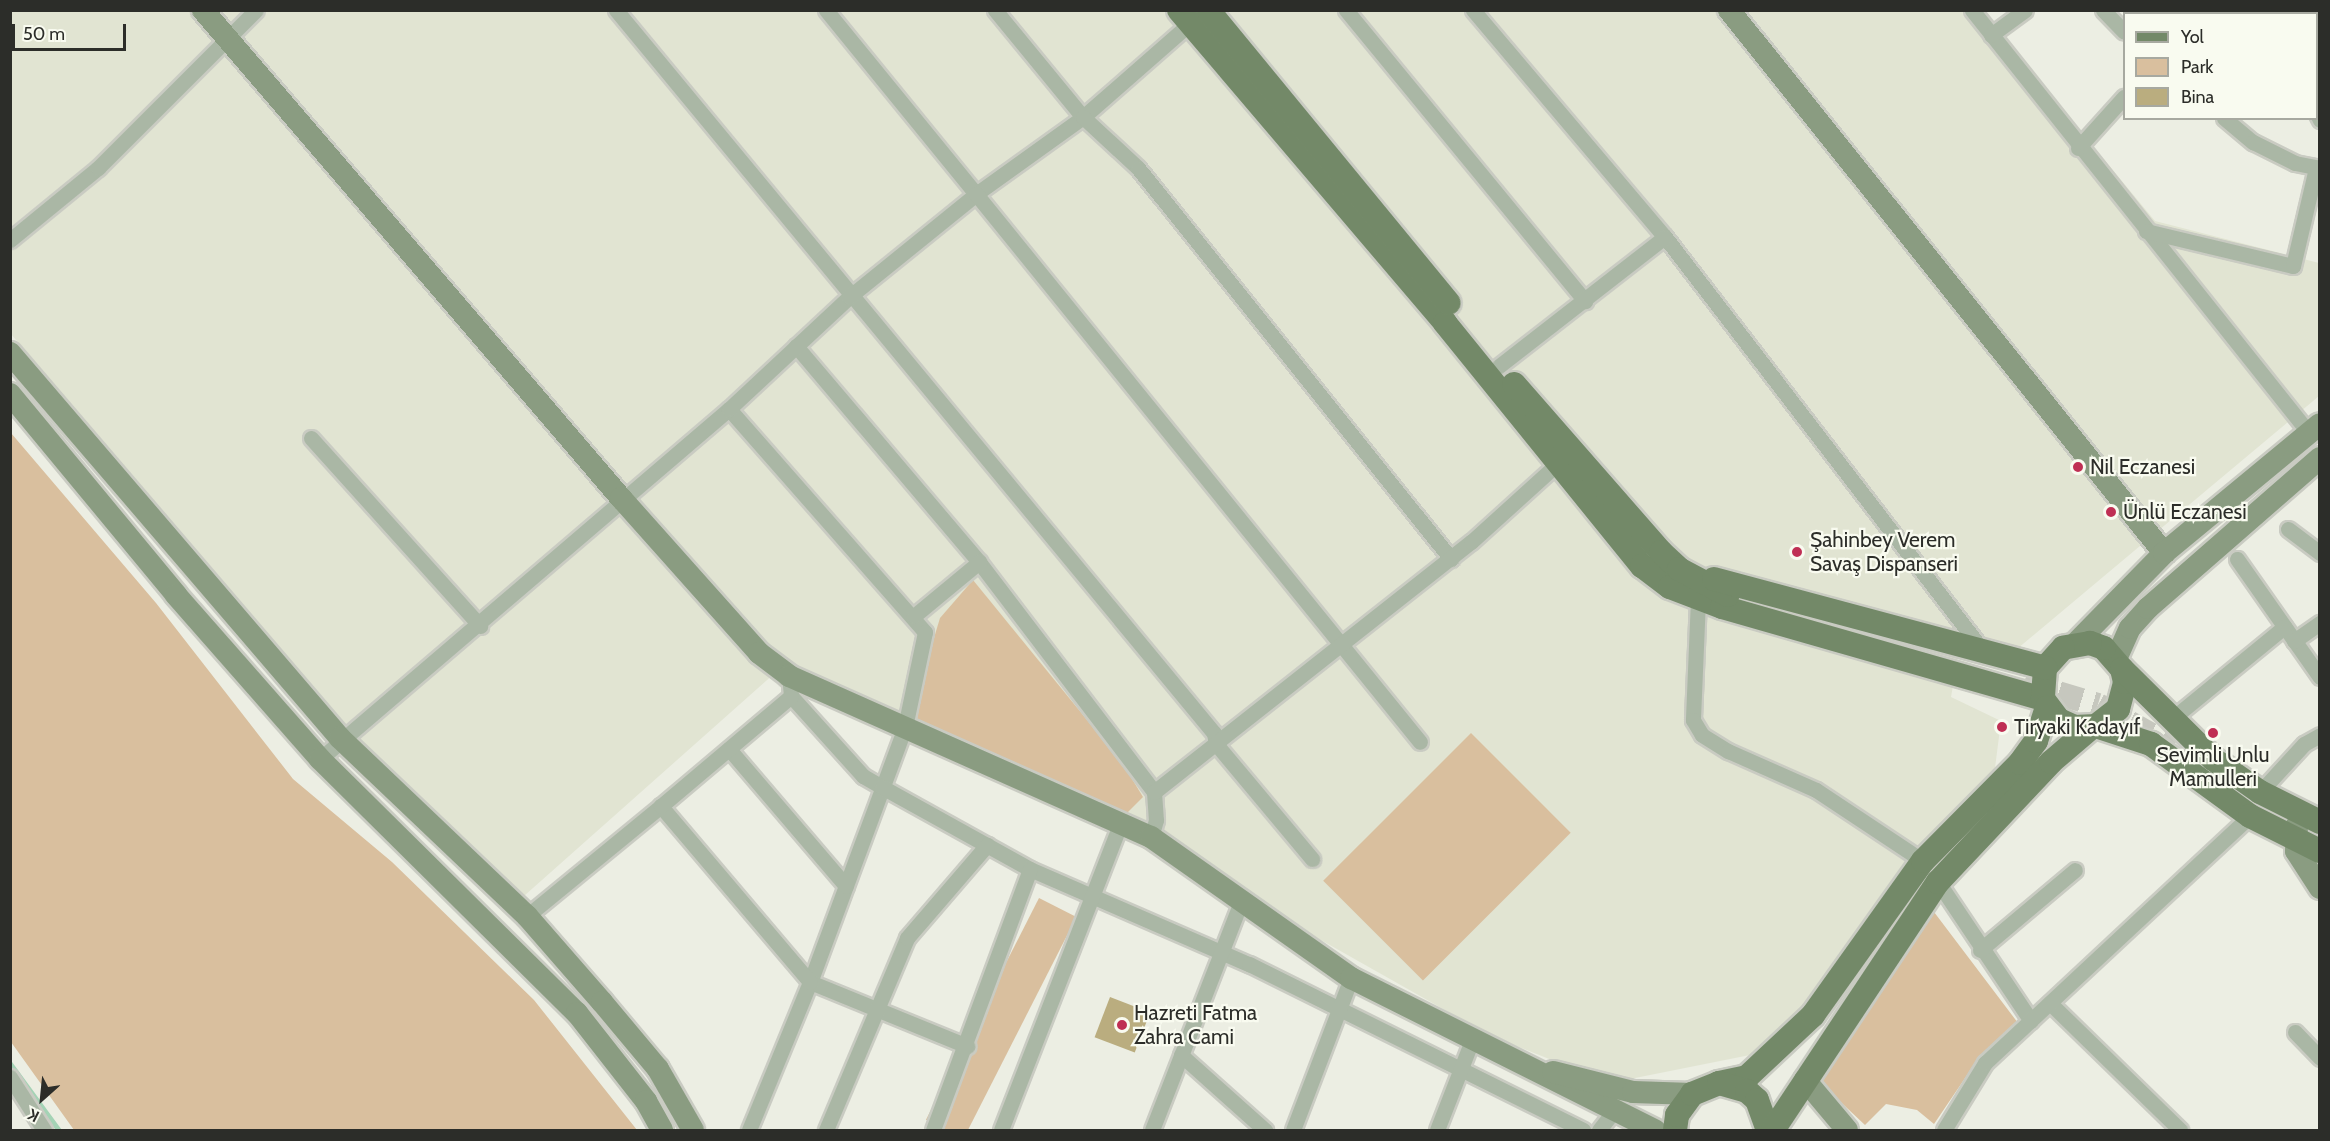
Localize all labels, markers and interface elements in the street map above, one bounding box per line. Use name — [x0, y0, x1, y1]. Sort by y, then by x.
scale bar — [15, 12, 129, 50]
legend — [2123, 12, 2318, 120]
text: 50 m — [23, 23, 65, 45]
text: Yol — [2181, 26, 2204, 48]
text: Park — [2181, 56, 2213, 78]
text: Bina — [2181, 86, 2214, 108]
place label: Nil Eczanesi — [2090, 454, 2195, 480]
marker: Nil Eczanesi — [2071, 460, 2085, 474]
place label: Ünlü Eczanesi — [2123, 499, 2247, 525]
marker: Ünlü Eczanesi — [2104, 505, 2118, 519]
place label: Şahinbey Verem Savaş Dispanseri — [1810, 527, 1958, 577]
marker: Şahinbey Verem Savaş Dispanseri — [1788, 543, 1806, 561]
place label: Tiryaki Kadayıf — [2014, 714, 2141, 740]
marker: Tiryaki Kadayıf — [1995, 720, 2009, 734]
marker: Sevimli Unlu Mamulleri — [2206, 726, 2220, 740]
place label: Sevimli Unlu Mamulleri — [2157, 742, 2269, 792]
place label: Hazreti Fatma Zahra Cami — [1134, 1000, 1257, 1050]
marker: Hazreti Fatma Zahra Cami — [1115, 1018, 1129, 1032]
north arrow — [12, 1069, 72, 1129]
text: K — [25, 1105, 42, 1126]

